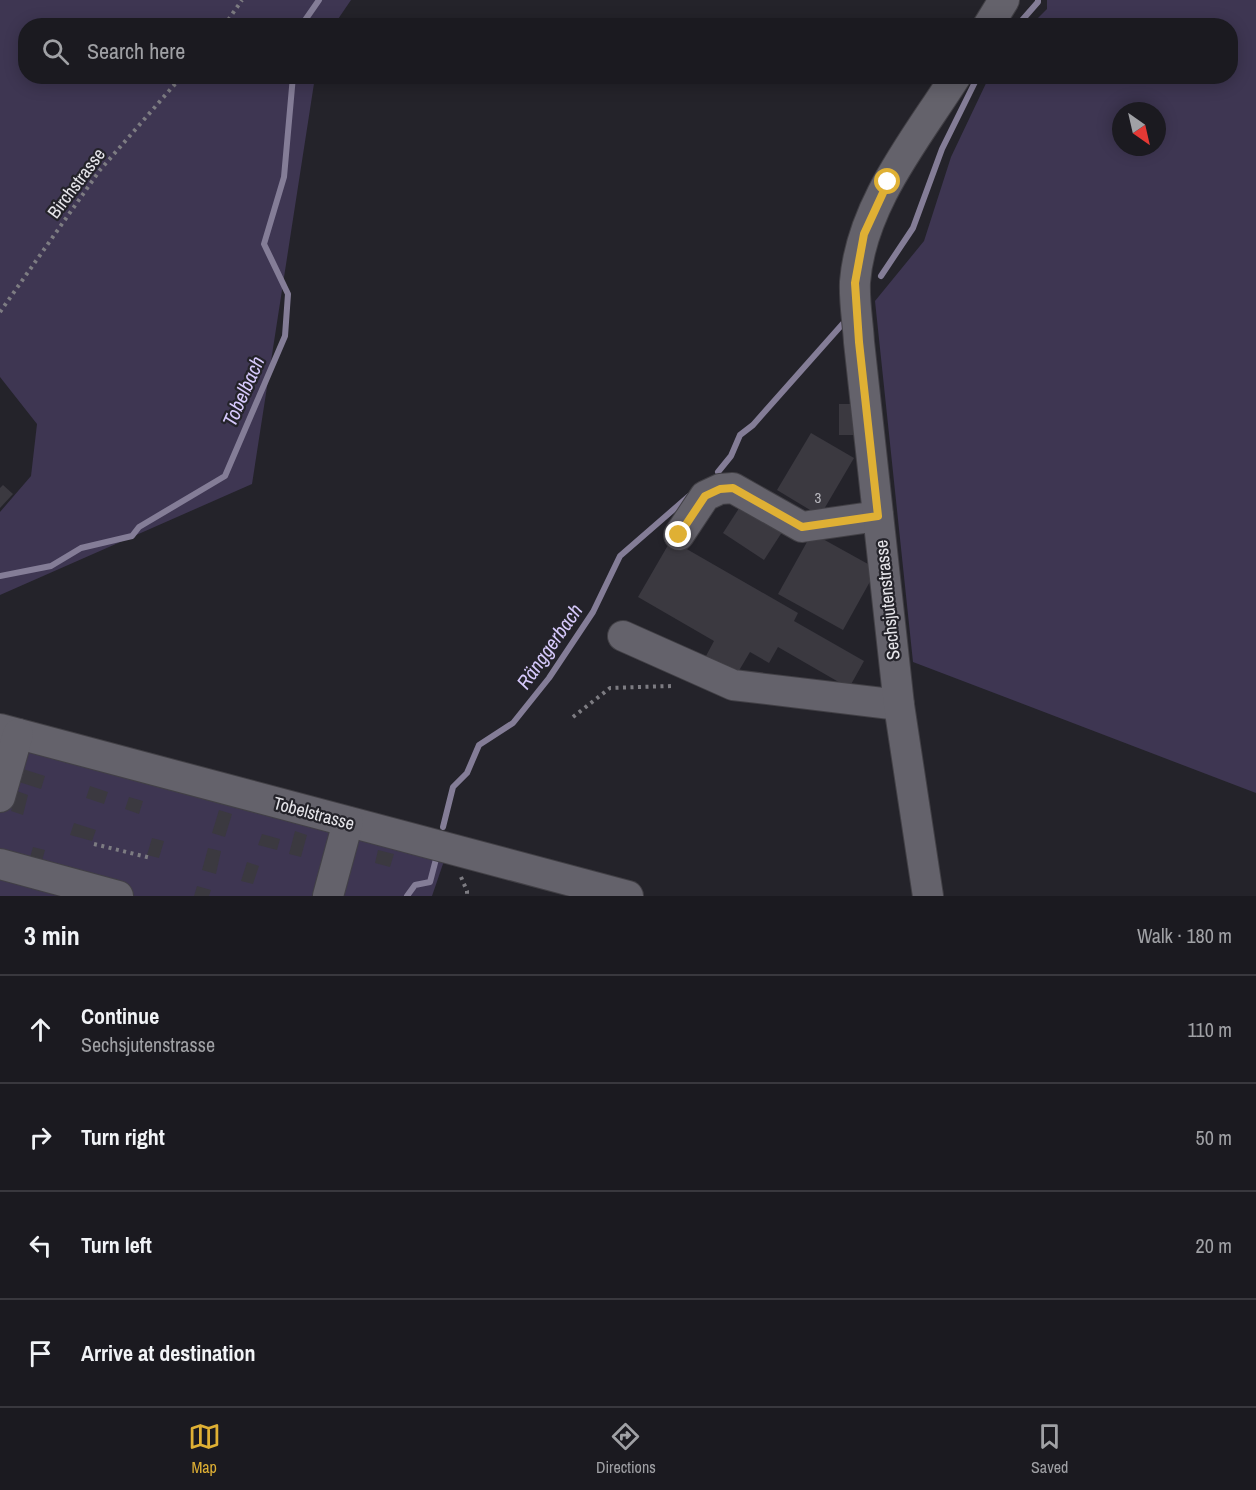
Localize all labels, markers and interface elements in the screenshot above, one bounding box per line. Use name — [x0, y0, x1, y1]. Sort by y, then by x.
search box — [18, 18, 1238, 84]
icon: search — [39, 35, 72, 68]
text: Search here — [87, 36, 185, 66]
north arrow — [1112, 102, 1166, 156]
street label: Birchstrasse — [41, 143, 111, 223]
route start — [874, 168, 900, 194]
water label: Tobelbach — [216, 352, 270, 430]
house number: 3 — [815, 487, 822, 508]
route end — [665, 521, 691, 547]
street label: Sechsjutenstrasse — [868, 539, 906, 661]
water label: Ränggerbach — [510, 598, 588, 694]
street label: Tobelstrasse — [271, 790, 357, 836]
text: 3 min — [24, 918, 80, 953]
text: Walk · 180 m — [1137, 922, 1232, 949]
text: Continue — [81, 1001, 159, 1031]
icon: ahead — [24, 1013, 57, 1046]
text: 110 m — [1188, 1016, 1232, 1043]
text: Sechsjutenstrasse — [81, 1031, 215, 1058]
icon: right — [24, 1121, 57, 1154]
text: Turn right — [81, 1122, 165, 1152]
text: 50 m — [1196, 1124, 1232, 1151]
icon: left — [24, 1229, 57, 1262]
text: Turn left — [81, 1230, 152, 1260]
text: 20 m — [1196, 1232, 1232, 1259]
icon: arrive — [24, 1337, 57, 1370]
text: Arrive at destination — [81, 1338, 255, 1368]
tab: Map — [188, 1420, 221, 1478]
tab: Directions — [596, 1420, 656, 1478]
tab: Saved — [1031, 1420, 1068, 1478]

